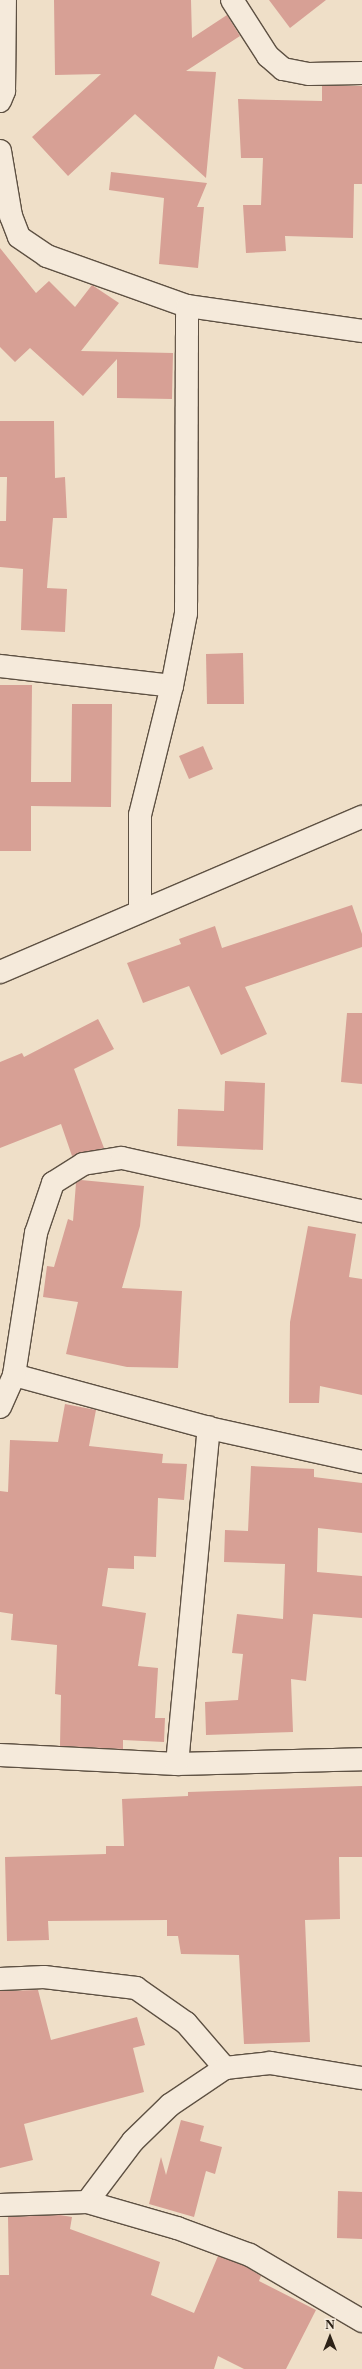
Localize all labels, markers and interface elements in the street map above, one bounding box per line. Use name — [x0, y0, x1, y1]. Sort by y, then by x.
north arrow — [310, 2317, 350, 2357]
text: N — [325, 2318, 335, 2332]

